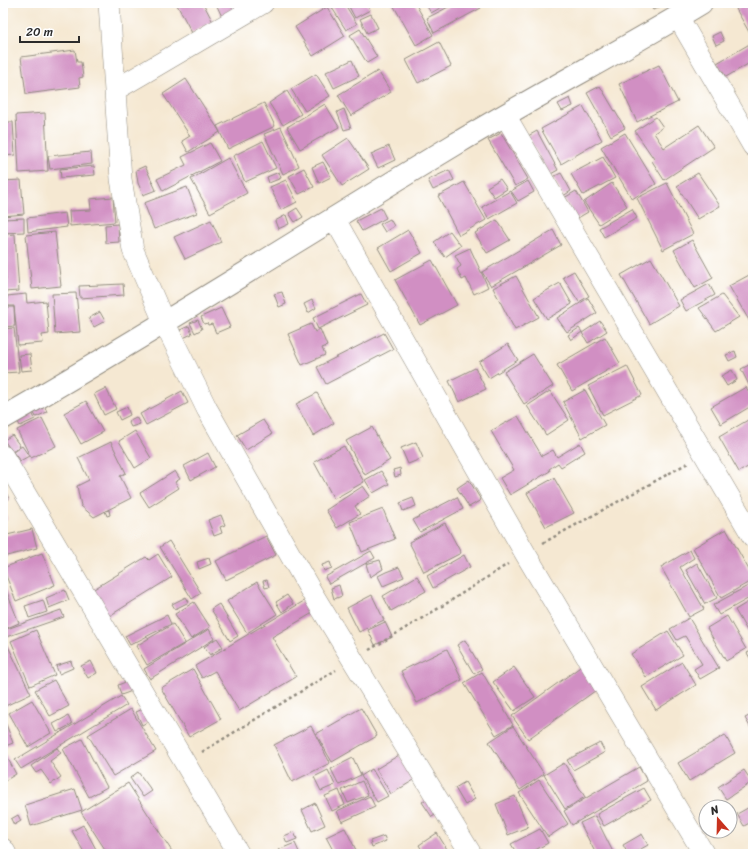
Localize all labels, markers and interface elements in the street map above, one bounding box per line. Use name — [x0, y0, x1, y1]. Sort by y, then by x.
scale bar — [20, 18, 79, 44]
text: 20 m — [26, 21, 53, 43]
north arrow — [698, 799, 738, 839]
text: N — [707, 800, 722, 821]

